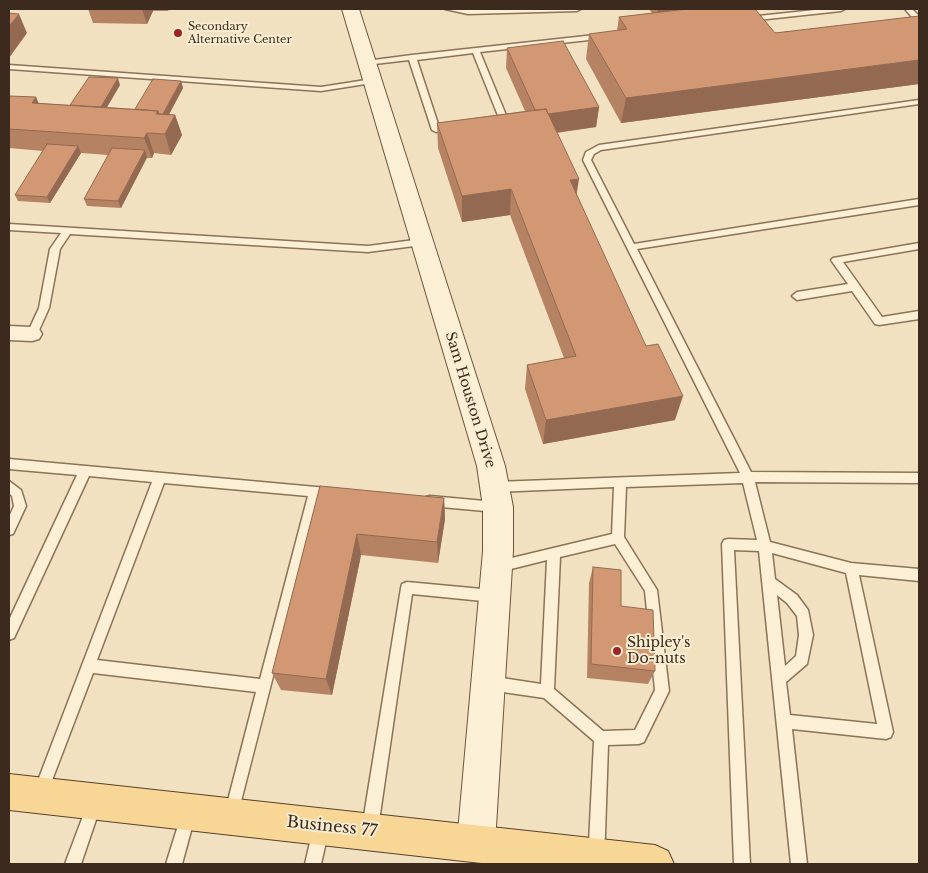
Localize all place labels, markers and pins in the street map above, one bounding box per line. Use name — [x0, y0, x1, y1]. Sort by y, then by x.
place label: Secondary Alternative Center — [188, 20, 292, 46]
marker: Secondary Alternative Center — [172, 27, 184, 39]
place label: Shipley's Do-nuts — [627, 635, 690, 668]
marker: Shipley's Do-nuts — [611, 645, 623, 657]

